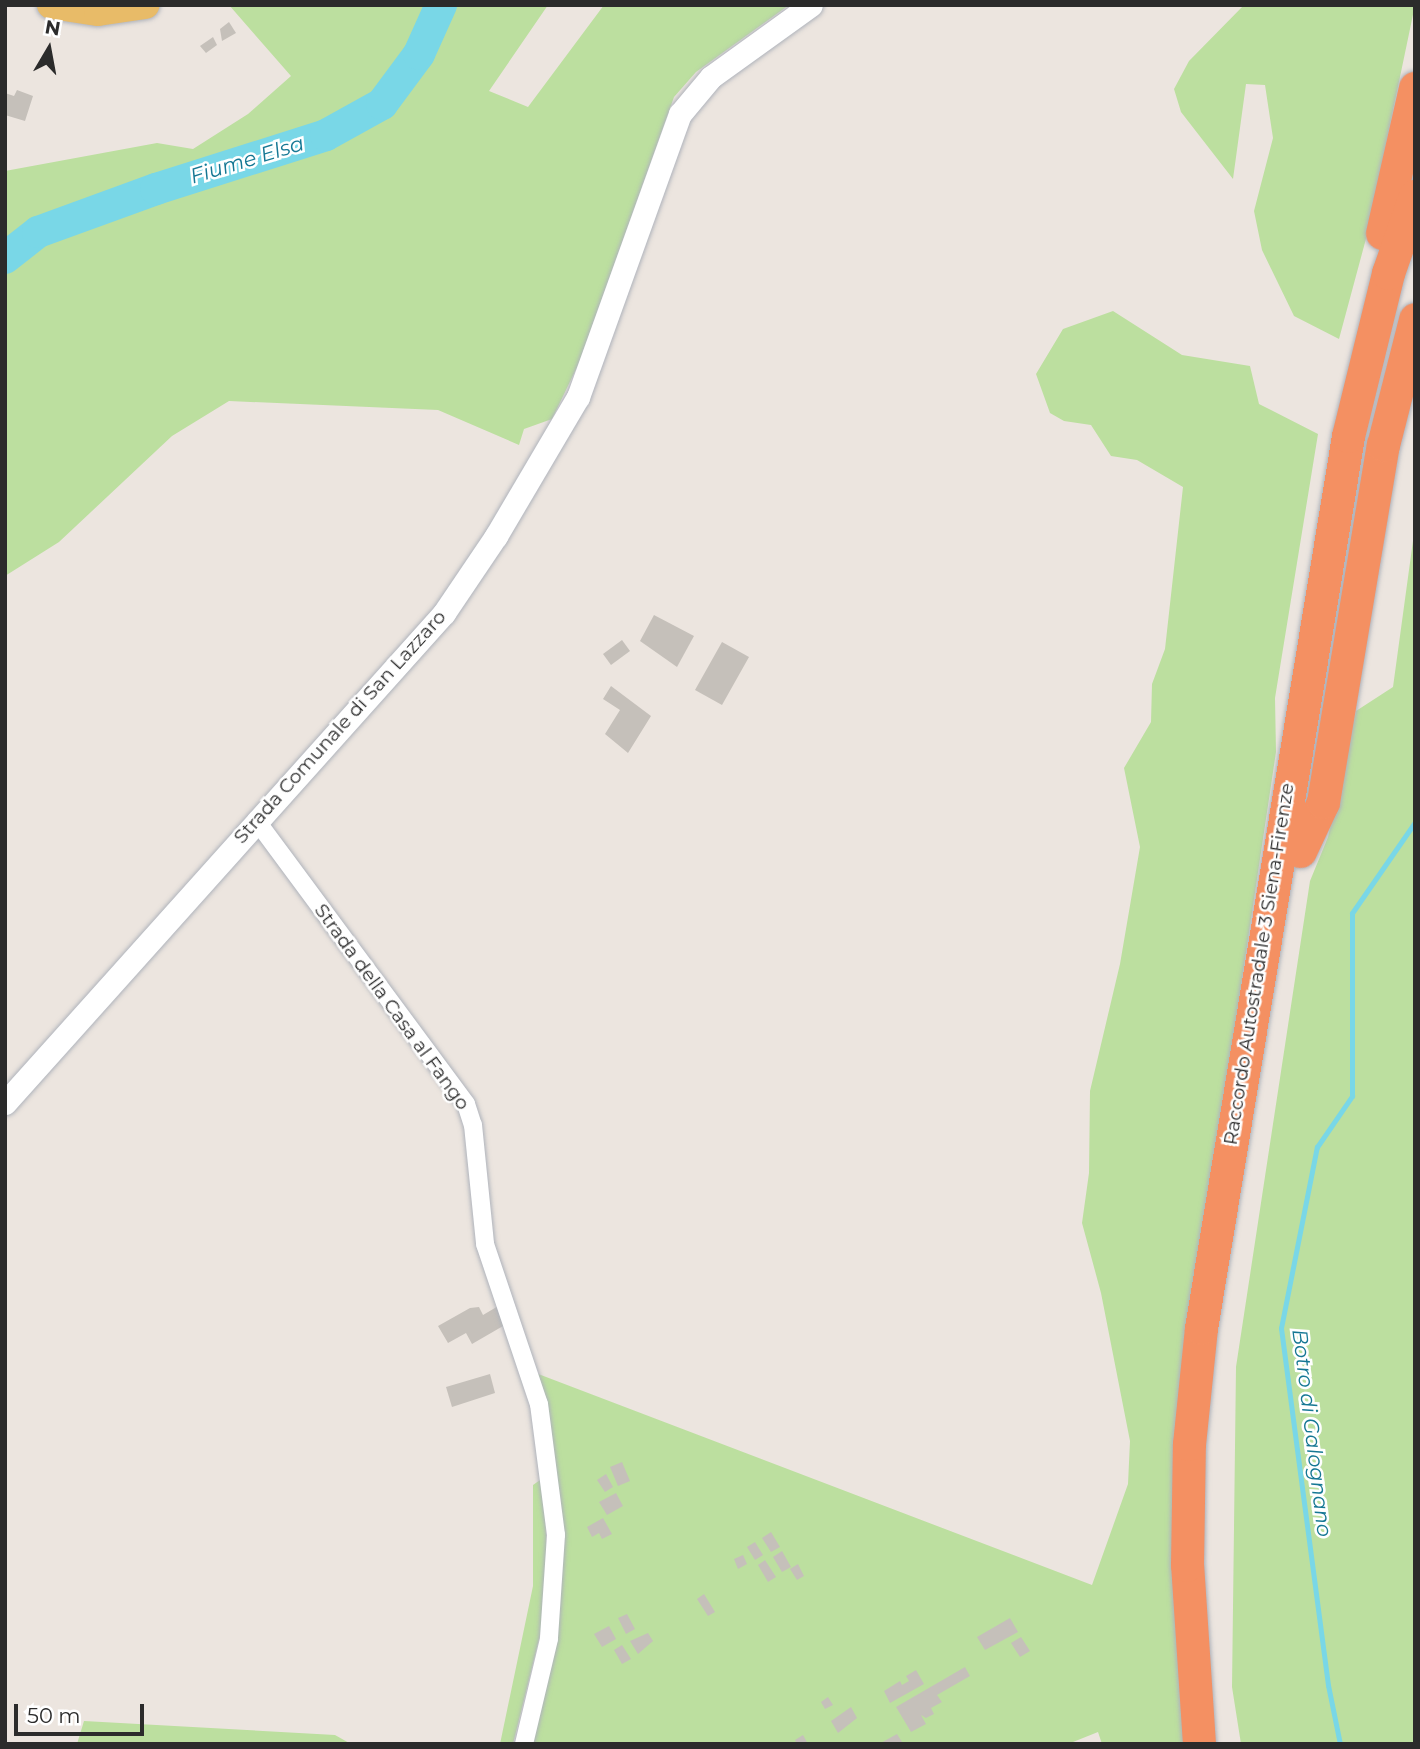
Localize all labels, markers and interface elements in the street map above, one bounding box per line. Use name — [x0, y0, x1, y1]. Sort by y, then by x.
north arrow — [14, 14, 84, 84]
text: N — [43, 15, 62, 40]
water label: Fiume Elsa — [187, 131, 307, 189]
street label: Strada Comunale di San Lazzaro — [229, 606, 451, 848]
street label: Raccordo Autostradale 3 Siena-Firenze — [1219, 781, 1299, 1147]
street label: Strada della Casa al Fango — [310, 899, 474, 1115]
water label: Botro di Galognano — [1287, 1328, 1337, 1538]
scale bar — [18, 1690, 147, 1734]
text: 50 m — [27, 1703, 81, 1728]

